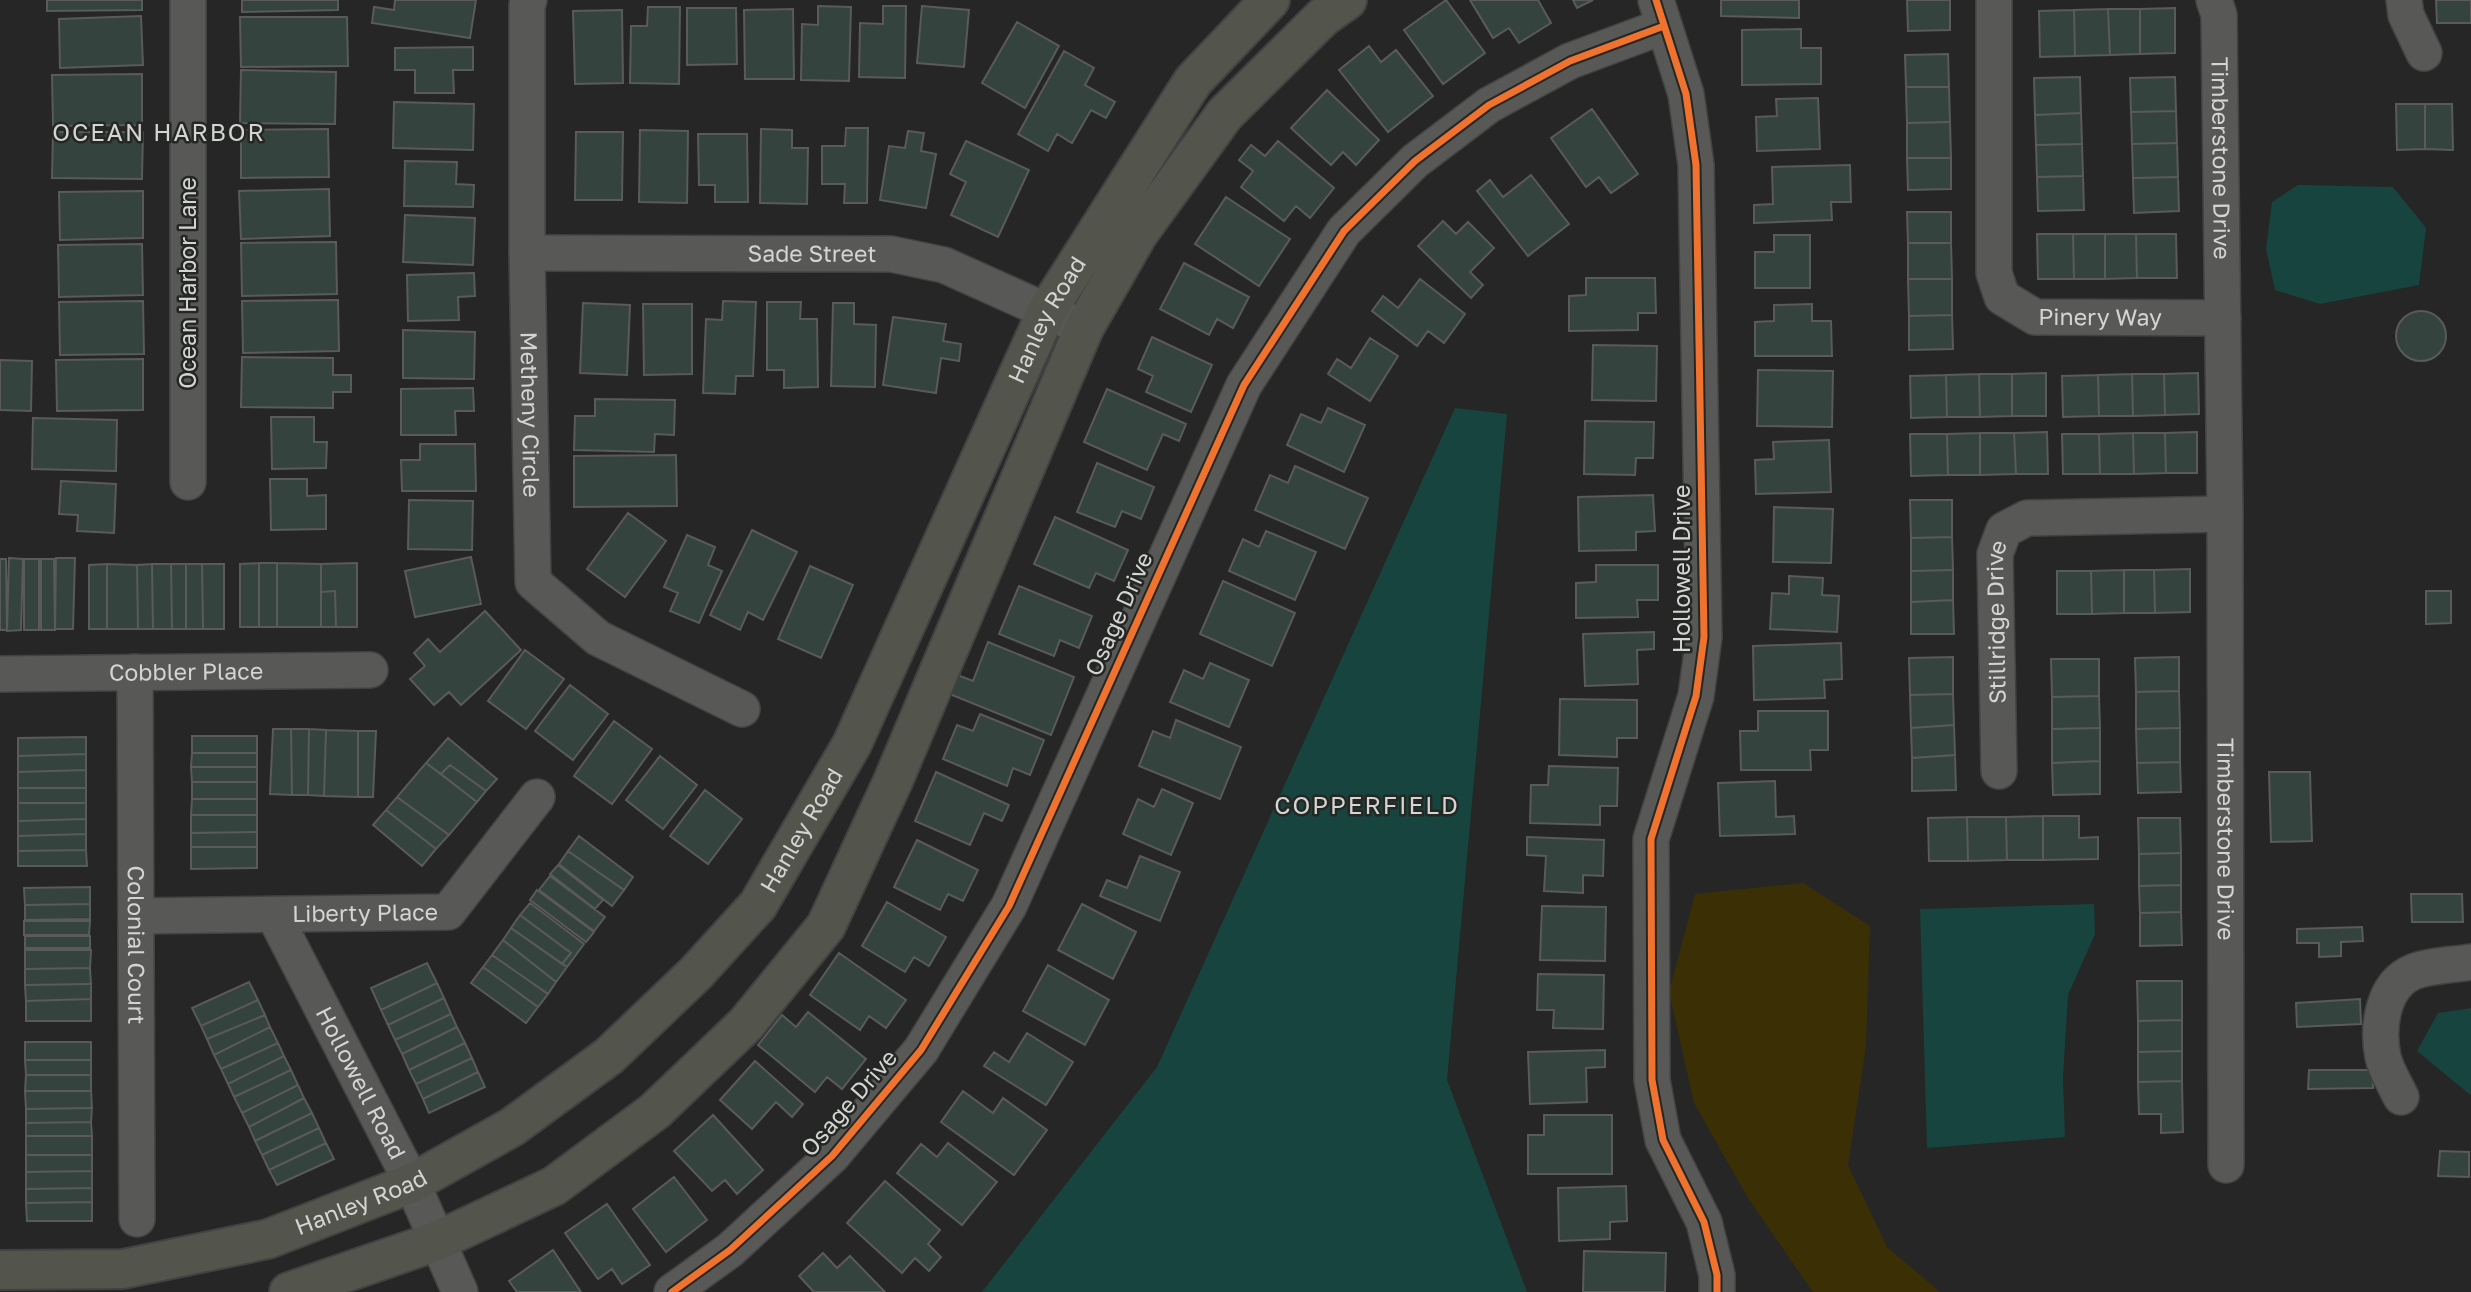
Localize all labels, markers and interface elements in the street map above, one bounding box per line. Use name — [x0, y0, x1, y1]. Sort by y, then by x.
street label: Timberstone Drive — [2207, 57, 2237, 260]
district label: OCEAN HARBOR — [52, 117, 266, 146]
street label: Ocean Harbor Lane — [173, 177, 201, 389]
street label: Sade Street — [747, 239, 877, 267]
street label: Hanley Road — [1001, 251, 1091, 387]
street label: Pinery Way — [2038, 302, 2162, 331]
street label: Metheny Circle — [515, 331, 546, 498]
street label: Hollowell Drive — [1667, 485, 1695, 653]
street label: Stillridge Drive — [1980, 536, 2012, 704]
street label: Osage Drive — [1078, 547, 1158, 680]
street label: Cobbler Place — [109, 656, 263, 686]
street label: Timberstone Drive — [2212, 738, 2241, 941]
street label: Hanley Road — [753, 763, 848, 897]
district label: COPPERFIELD — [1274, 790, 1460, 819]
street label: Colonial Court — [123, 866, 151, 1024]
street label: Liberty Place — [292, 897, 438, 927]
street label: Hollowell Road — [311, 1001, 412, 1164]
street label: Osage Drive — [794, 1043, 902, 1162]
street label: Hanley Road — [291, 1162, 432, 1240]

